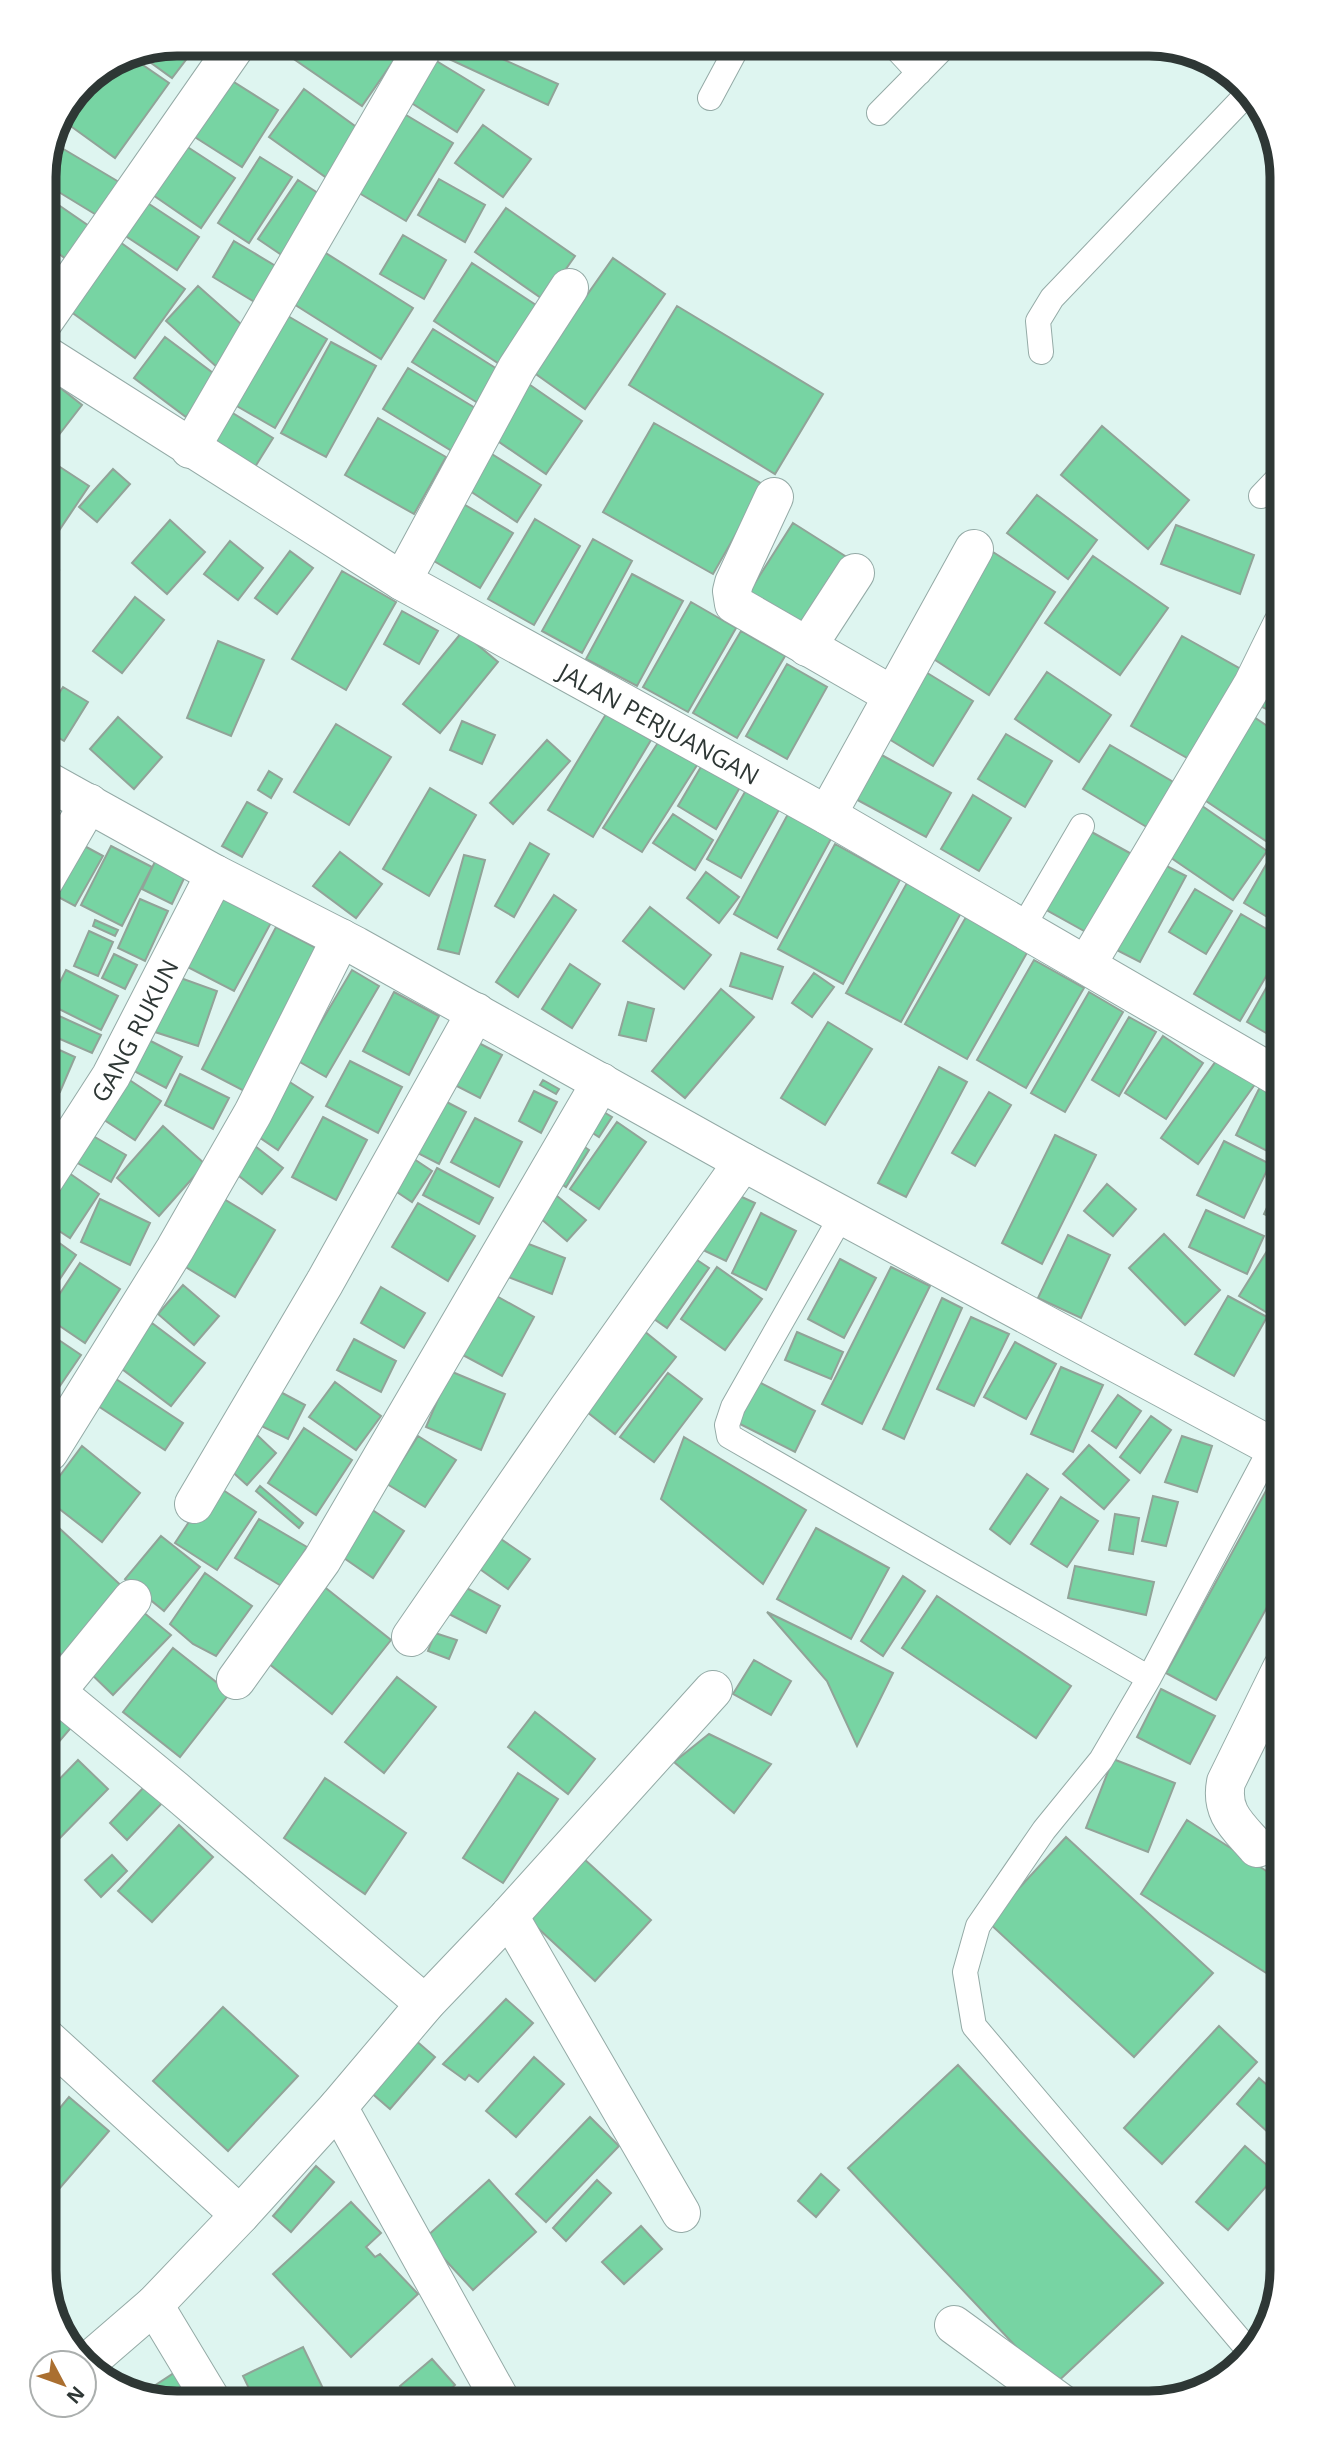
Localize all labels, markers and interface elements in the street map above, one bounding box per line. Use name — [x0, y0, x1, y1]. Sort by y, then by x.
street label: JALAN PERJUANGAN — [552, 653, 766, 791]
street label: GANG RUKUN — [82, 953, 185, 1108]
north arrow — [28, 2349, 98, 2419]
text: N — [61, 2381, 91, 2410]

